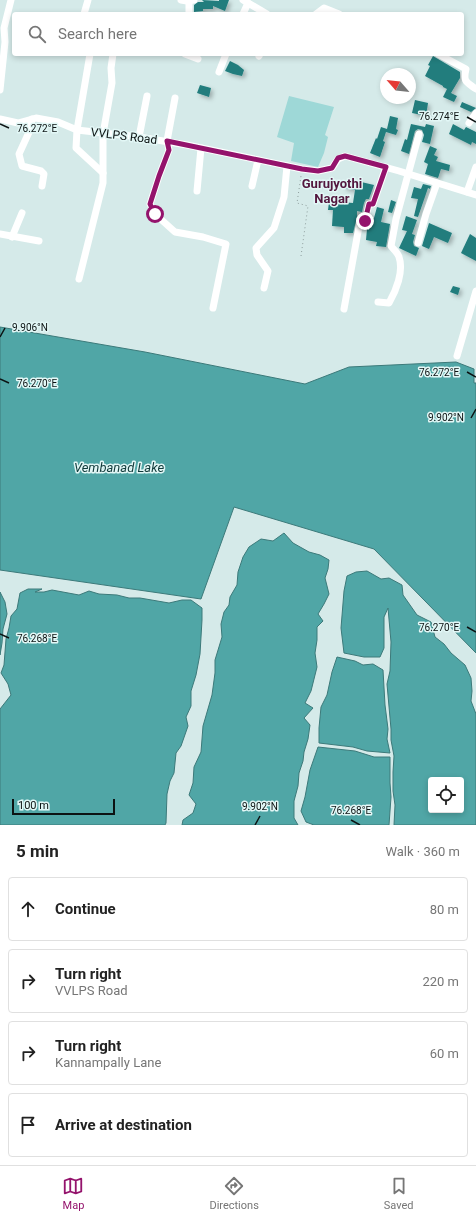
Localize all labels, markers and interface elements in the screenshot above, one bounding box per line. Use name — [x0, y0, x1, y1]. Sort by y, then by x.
search box — [12, 12, 464, 56]
icon: search — [26, 23, 48, 45]
text: Search here — [58, 25, 137, 43]
north arrow — [380, 68, 416, 104]
text: 76.274°E — [419, 111, 459, 122]
text: 76.272°E — [17, 123, 57, 134]
street label: VVLPS Road — [90, 125, 158, 147]
district label: Gurujyothi Nagar — [302, 176, 362, 206]
route start — [146, 205, 164, 223]
route end — [356, 212, 374, 230]
text: 9.906°N — [12, 322, 48, 333]
text: 76.272°E — [419, 367, 459, 378]
text: 76.270°E — [17, 378, 57, 389]
text: 9.902°N — [428, 412, 464, 423]
water label: Vembanad Lake — [74, 460, 164, 475]
text: 76.270°E — [419, 622, 459, 633]
text: 76.268°E — [17, 633, 57, 644]
map controls — [428, 777, 464, 813]
button: locate — [428, 777, 464, 813]
scale bar — [12, 797, 115, 816]
text: 100 m — [18, 799, 49, 812]
text: 9.902°N — [242, 801, 278, 812]
text: 76.268°E — [331, 805, 371, 816]
text: 5 min — [16, 841, 59, 861]
text: Walk · 360 m — [385, 844, 460, 859]
icon: ahead — [17, 898, 39, 920]
text: Continue — [55, 900, 116, 918]
text: 80 m — [430, 902, 459, 917]
text: Turn right — [55, 965, 121, 983]
icon: right — [17, 970, 39, 992]
text: 220 m — [422, 974, 459, 989]
text: VVLPS Road — [55, 983, 128, 998]
text: Turn right — [55, 1037, 121, 1055]
icon: right — [17, 1042, 39, 1064]
text: 60 m — [430, 1046, 459, 1061]
text: Kannampally Lane — [55, 1055, 161, 1070]
icon: arrive — [17, 1114, 39, 1136]
text: Arrive at destination — [55, 1116, 192, 1134]
tab: Map — [62, 1175, 84, 1212]
tab: Directions — [209, 1175, 259, 1212]
tab: Saved — [384, 1175, 414, 1212]

